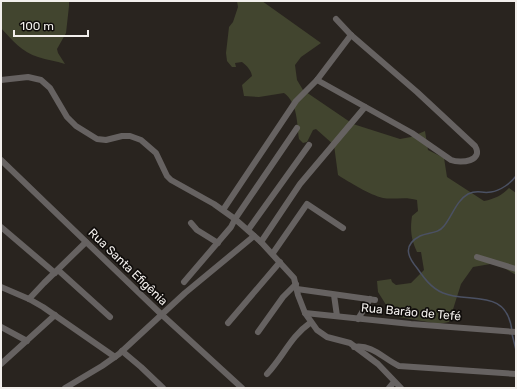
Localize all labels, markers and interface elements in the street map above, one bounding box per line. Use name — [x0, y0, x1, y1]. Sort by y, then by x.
scale bar — [14, 12, 88, 38]
text: 100 m — [20, 19, 54, 33]
street label: Rua Santa Efigênia — [86, 226, 170, 308]
street label: Rua Barão de Tefé — [360, 301, 462, 323]

